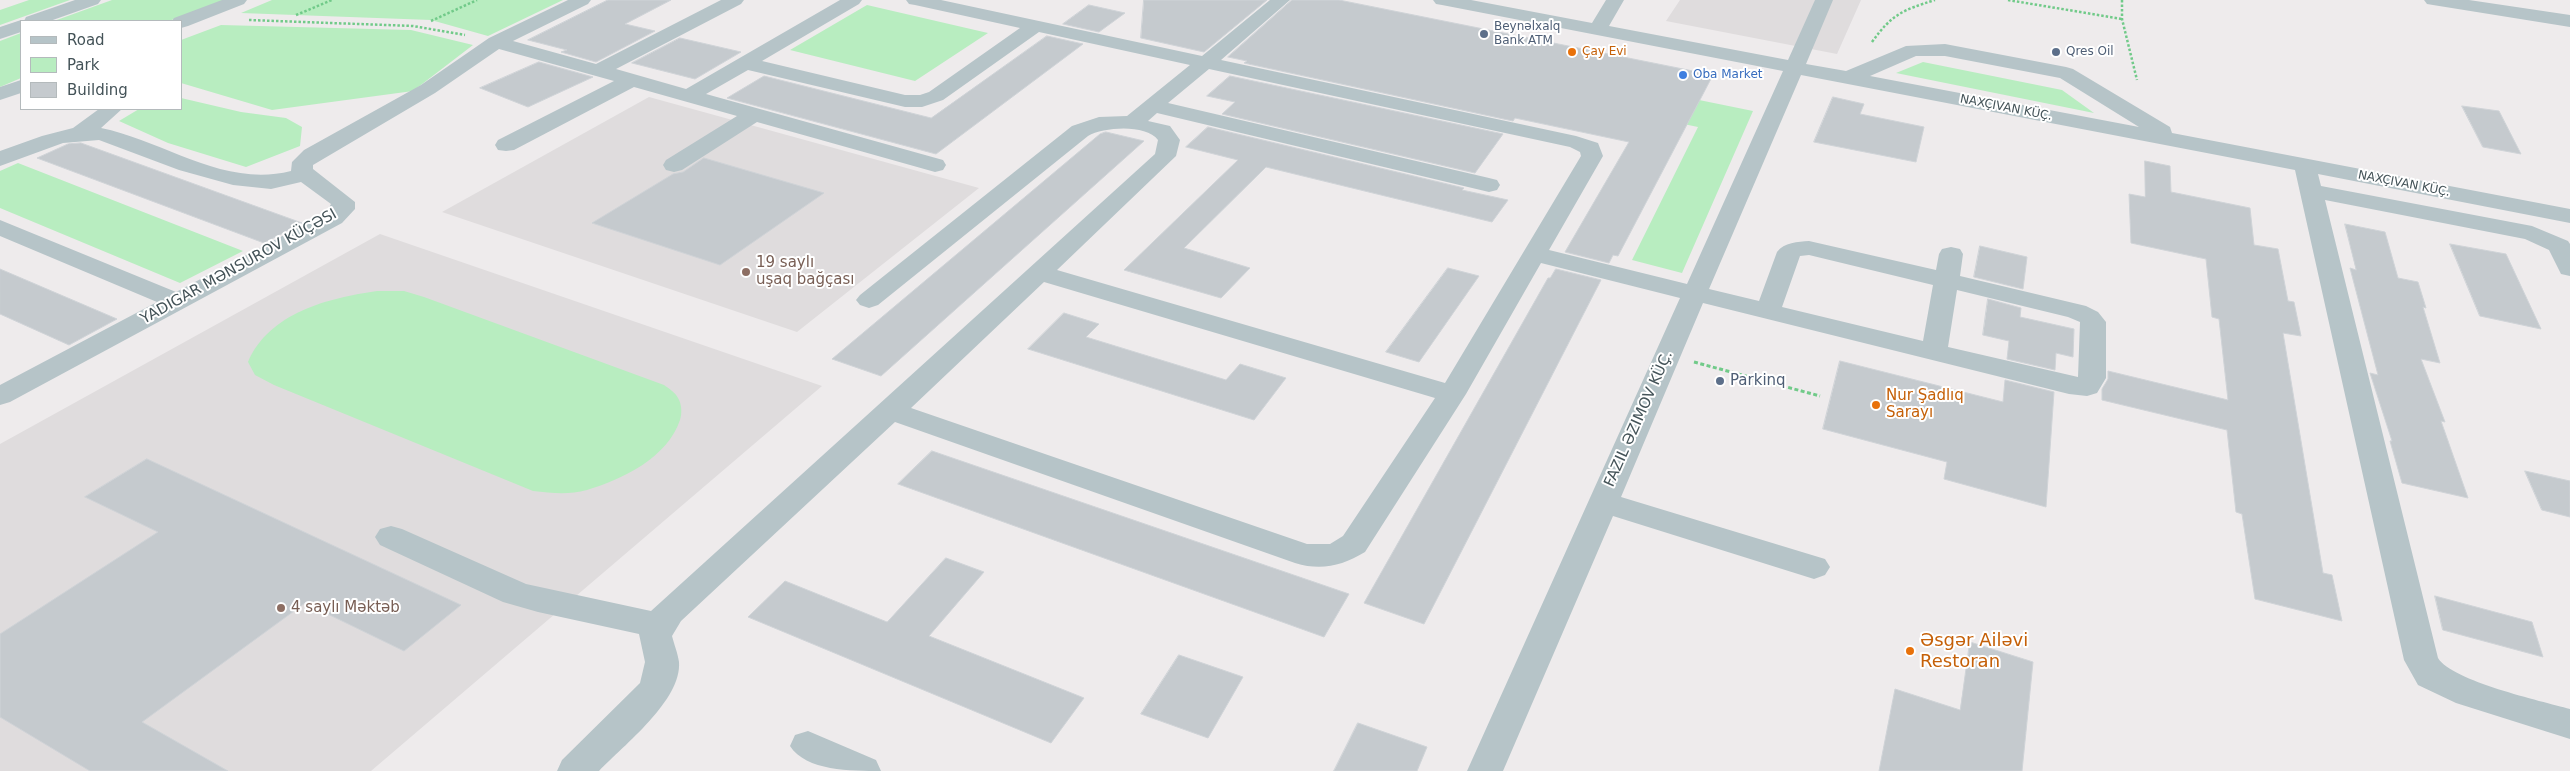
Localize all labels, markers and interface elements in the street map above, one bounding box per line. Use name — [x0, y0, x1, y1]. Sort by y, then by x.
legend — [20, 20, 182, 110]
place label: Beynəlxalq Bank ATM — [1494, 20, 1560, 48]
marker: Beynəlxalq Bank ATM — [1478, 28, 1490, 40]
text: Road — [67, 31, 105, 49]
place label: Çay Evi — [1582, 45, 1627, 59]
place label: Qres Oil — [2066, 45, 2114, 59]
marker: Çay Evi — [1566, 46, 1578, 58]
marker: Qres Oil — [2050, 46, 2062, 58]
text: Park — [67, 56, 99, 74]
place label: Oba Market — [1693, 68, 1762, 82]
marker: Oba Market — [1677, 69, 1689, 81]
text: Building — [67, 81, 128, 99]
street label: NAXÇIVAN KÜÇ. — [1959, 92, 2053, 124]
street label: NAXÇIVAN KÜÇ. — [2357, 168, 2451, 200]
street label: YADIGAR MƏNSUROV KÜÇƏSI — [138, 205, 340, 329]
place label: 19 saylı uşaq bağçası — [756, 254, 854, 289]
marker: 19 saylı uşaq bağçası — [740, 266, 752, 278]
street label: FAZIL ƏZIMOV KÜÇ. — [1601, 348, 1677, 490]
place label: Parkinq — [1730, 372, 1786, 390]
marker: Parkinq — [1714, 375, 1726, 387]
place label: Nur Şadlıq Sarayı — [1886, 387, 1964, 422]
marker: Nur Şadlıq Sarayı — [1870, 399, 1882, 411]
place label: 4 saylı Məktəb — [291, 599, 400, 617]
marker: 4 saylı Məktəb — [275, 602, 287, 614]
place label: Əsgər Ailəvi Restoran — [1920, 630, 2028, 672]
marker: Əsgər Ailəvi Restoran — [1904, 645, 1916, 657]

